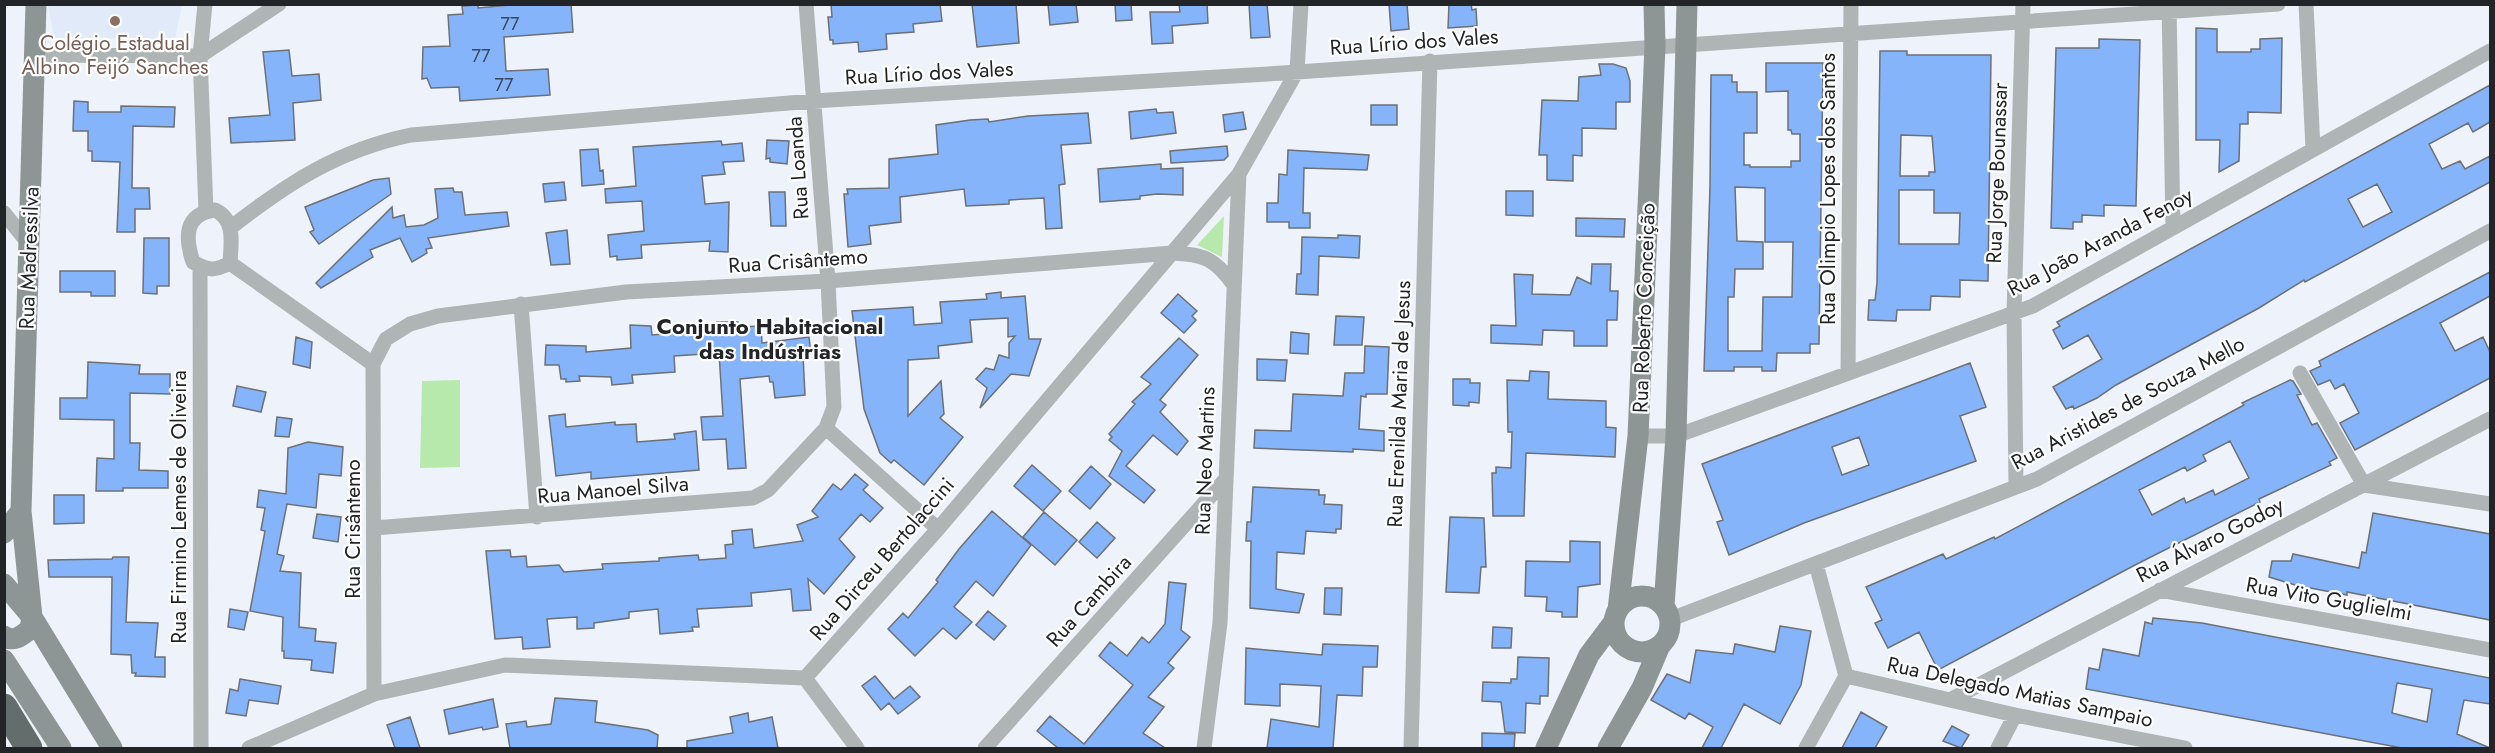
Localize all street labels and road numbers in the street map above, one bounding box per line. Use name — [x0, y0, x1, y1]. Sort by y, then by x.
street label: Rua Lírio dos Vales — [1329, 21, 1499, 63]
street label: Rua Olimpio Lopes dos Santos — [1813, 53, 1843, 325]
street label: Rua Lírio dos Vales — [844, 54, 1014, 92]
street label: Rua Jorge Bounassar — [1979, 81, 2015, 264]
street label: Rua Loanda — [779, 115, 817, 221]
street label: Rua João Aranda Fenoy — [2002, 180, 2199, 304]
street label: Rua Madressilva — [12, 186, 46, 330]
street label: Rua Roberto Conceição — [1625, 202, 1663, 414]
street label: Rua Crisântemo — [727, 241, 869, 281]
street label: Rua Erenilda Maria de Jesus — [1380, 280, 1418, 528]
street label: Rua Aristides de Souza Mello — [2006, 329, 2250, 477]
street label: Rua Firmino Lemes de Oliveira — [164, 370, 194, 644]
street label: Rua Neo Martins — [1187, 386, 1223, 536]
street label: Rua Crisântemo — [338, 459, 368, 599]
street label: Rua Manoel Silva — [536, 468, 690, 512]
street label: Rua Dirceu Bertolaccini — [803, 471, 961, 647]
street label: Rua Álvaro Godoy — [2131, 490, 2290, 590]
street label: Rua Cambira — [1039, 548, 1139, 654]
street label: Rua Vito Guglielmi — [2243, 570, 2415, 628]
street label: Rua Delegado Matias Sampaio — [1884, 649, 2156, 735]

